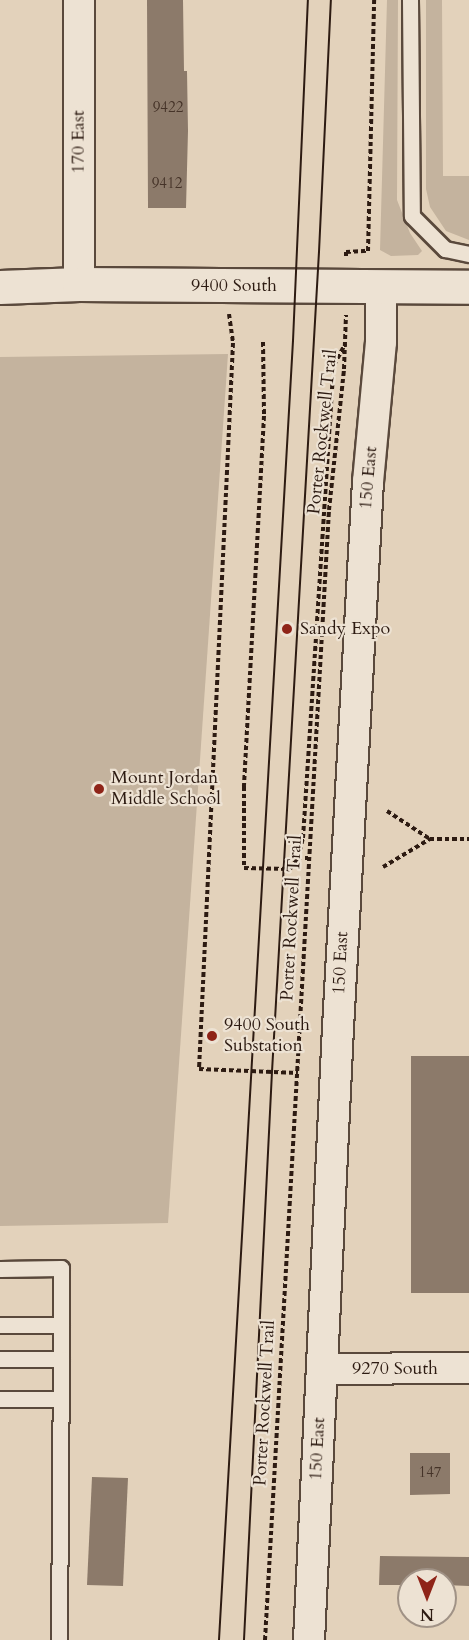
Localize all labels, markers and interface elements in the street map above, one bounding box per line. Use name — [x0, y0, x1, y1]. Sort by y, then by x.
house number: 9422 — [153, 99, 183, 117]
street label: 170 East — [68, 110, 90, 174]
house number: 9412 — [152, 175, 182, 193]
street label: 9400 South — [191, 275, 277, 297]
street label: Porter Rockwell Trail — [304, 348, 342, 516]
street label: 150 East — [355, 446, 383, 510]
place label: Sandy Expo — [300, 618, 390, 640]
marker: Sandy Expo — [278, 620, 296, 638]
place label: Mount Jordan Middle School — [111, 768, 221, 810]
marker: Mount Jordan Middle School — [92, 782, 106, 796]
street label: Porter Rockwell Trail — [277, 835, 307, 1001]
street label: 150 East — [329, 931, 353, 995]
place label: 9400 South Substation — [224, 1015, 310, 1058]
marker: 9400 South Substation — [205, 1029, 219, 1043]
street label: Porter Rockwell Trail — [250, 1320, 280, 1486]
street label: 9270 South — [352, 1358, 438, 1380]
street label: 150 East — [306, 1417, 330, 1481]
house number: 147 — [418, 1464, 442, 1482]
north arrow — [397, 1568, 457, 1628]
text: N — [420, 1603, 434, 1625]

